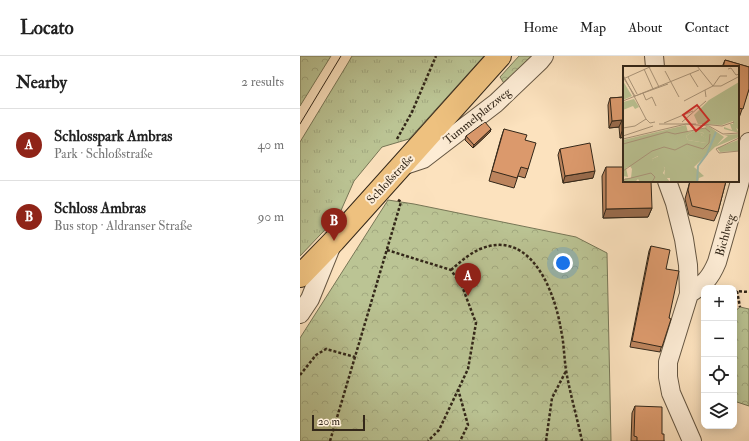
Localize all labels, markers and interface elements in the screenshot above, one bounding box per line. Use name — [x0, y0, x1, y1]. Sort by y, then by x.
text: Locato — [20, 16, 74, 40]
text: Home — [523, 19, 558, 36]
text: Map — [580, 19, 606, 36]
text: About — [628, 19, 662, 36]
text: Contact — [684, 19, 729, 36]
inset map — [623, 66, 739, 182]
text: Nearby — [16, 72, 67, 93]
text: 2 results — [241, 74, 284, 90]
street label: Tummelplatzweg — [441, 84, 515, 148]
text: Schlosspark Ambras — [54, 127, 172, 146]
text: A — [25, 137, 33, 153]
text: 40 m — [258, 137, 284, 153]
text: Park · Schloßstraße — [54, 146, 153, 162]
street label: Schloßstraße — [364, 152, 417, 207]
text: Schloss Ambras — [54, 199, 146, 218]
pin: B — [321, 208, 347, 241]
text: B — [25, 209, 33, 225]
text: 90 m — [258, 209, 284, 225]
street label: Bichlweg — [712, 211, 739, 258]
text: Bus stop · Aldranser Straße — [54, 218, 192, 234]
your location — [553, 253, 573, 273]
pin: A — [455, 263, 481, 296]
map controls — [701, 285, 737, 429]
button: + — [701, 285, 737, 321]
button: − — [701, 321, 737, 357]
button: locate — [701, 357, 737, 393]
button: layers — [701, 393, 737, 429]
scale bar — [312, 413, 365, 432]
text: 20 m — [318, 415, 340, 428]

